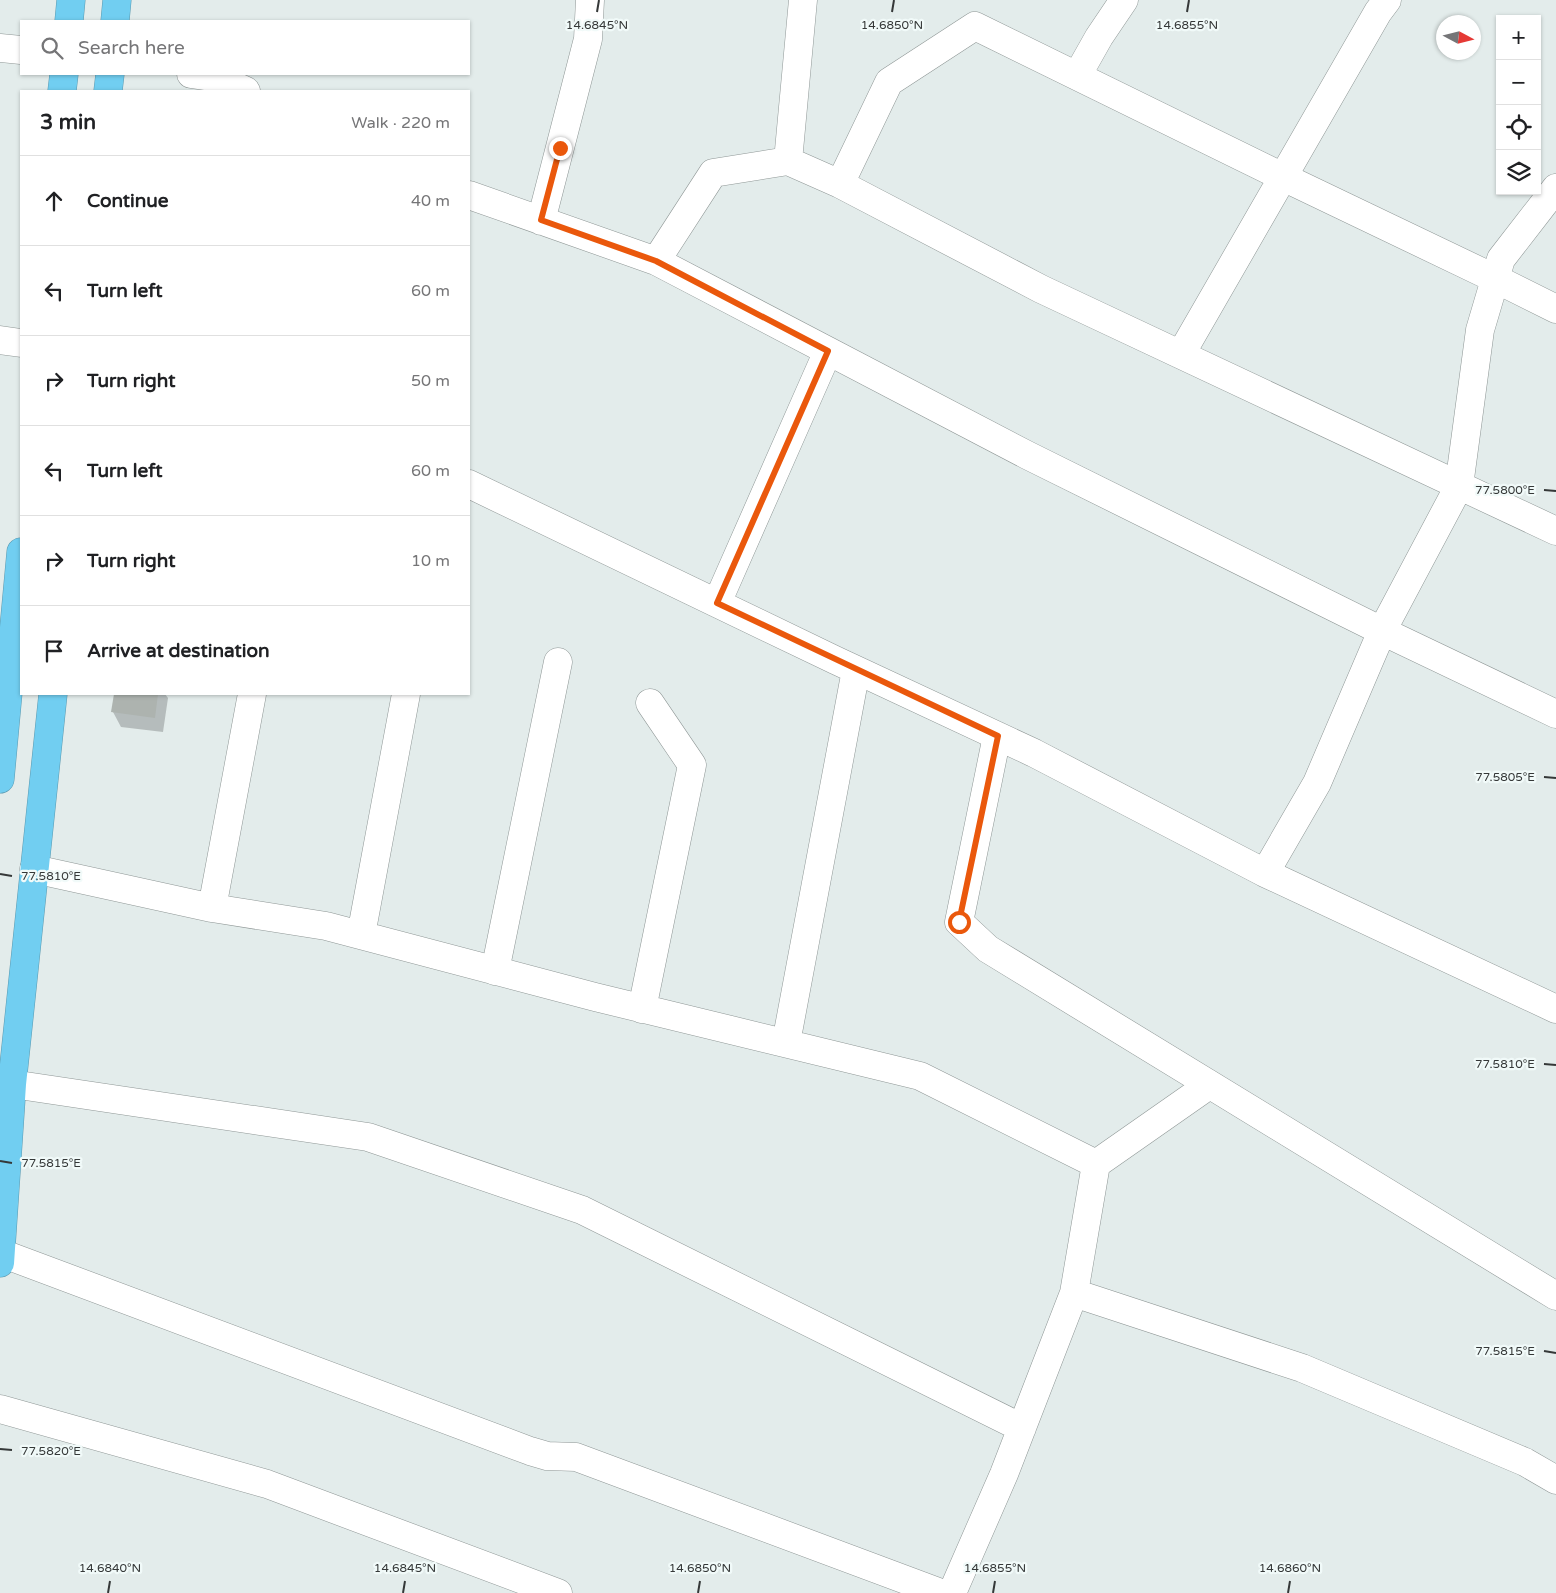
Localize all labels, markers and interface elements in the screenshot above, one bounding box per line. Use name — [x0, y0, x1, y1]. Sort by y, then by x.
north arrow — [1436, 15, 1481, 60]
map controls — [1496, 15, 1541, 195]
button: + — [1496, 15, 1541, 60]
text: 14.6845°N — [566, 18, 628, 32]
text: 14.6850°N — [861, 18, 923, 32]
text: 14.6855°N — [1156, 18, 1218, 32]
search box — [20, 20, 470, 75]
icon: search — [38, 34, 66, 62]
text: Search here — [78, 37, 185, 59]
button: − — [1496, 60, 1541, 105]
button: locate — [1496, 105, 1541, 150]
text: 3 min — [40, 110, 96, 135]
text: Walk · 220 m — [351, 113, 450, 133]
route end — [549, 137, 572, 160]
button: layers — [1496, 150, 1541, 195]
icon: ahead — [40, 187, 68, 215]
text: Continue — [87, 190, 169, 212]
text: 40 m — [411, 191, 450, 211]
icon: left — [40, 277, 68, 305]
text: Turn left — [87, 280, 163, 302]
text: 60 m — [411, 281, 450, 301]
icon: right — [40, 367, 68, 395]
text: Turn right — [87, 370, 175, 392]
text: 50 m — [411, 371, 450, 391]
icon: left — [40, 457, 68, 485]
text: Turn left — [87, 460, 163, 482]
text: 60 m — [411, 461, 450, 481]
text: 77.5800°E — [1475, 483, 1535, 497]
icon: right — [40, 547, 68, 575]
text: Turn right — [87, 550, 175, 572]
text: 10 m — [411, 551, 450, 571]
icon: arrive — [40, 637, 68, 665]
text: Arrive at destination — [87, 640, 270, 662]
text: 77.5805°E — [1475, 770, 1535, 784]
text: 77.5810°E — [21, 869, 81, 883]
route start — [948, 911, 971, 934]
text: 77.5810°E — [1475, 1057, 1535, 1071]
text: 77.5815°E — [21, 1156, 81, 1170]
text: 77.5815°E — [1475, 1344, 1535, 1358]
text: 77.5820°E — [21, 1444, 81, 1458]
text: 14.6840°N — [79, 1561, 141, 1575]
text: 14.6845°N — [374, 1561, 436, 1575]
text: 14.6850°N — [669, 1561, 731, 1575]
text: 14.6855°N — [964, 1561, 1026, 1575]
text: 14.6860°N — [1259, 1561, 1321, 1575]

